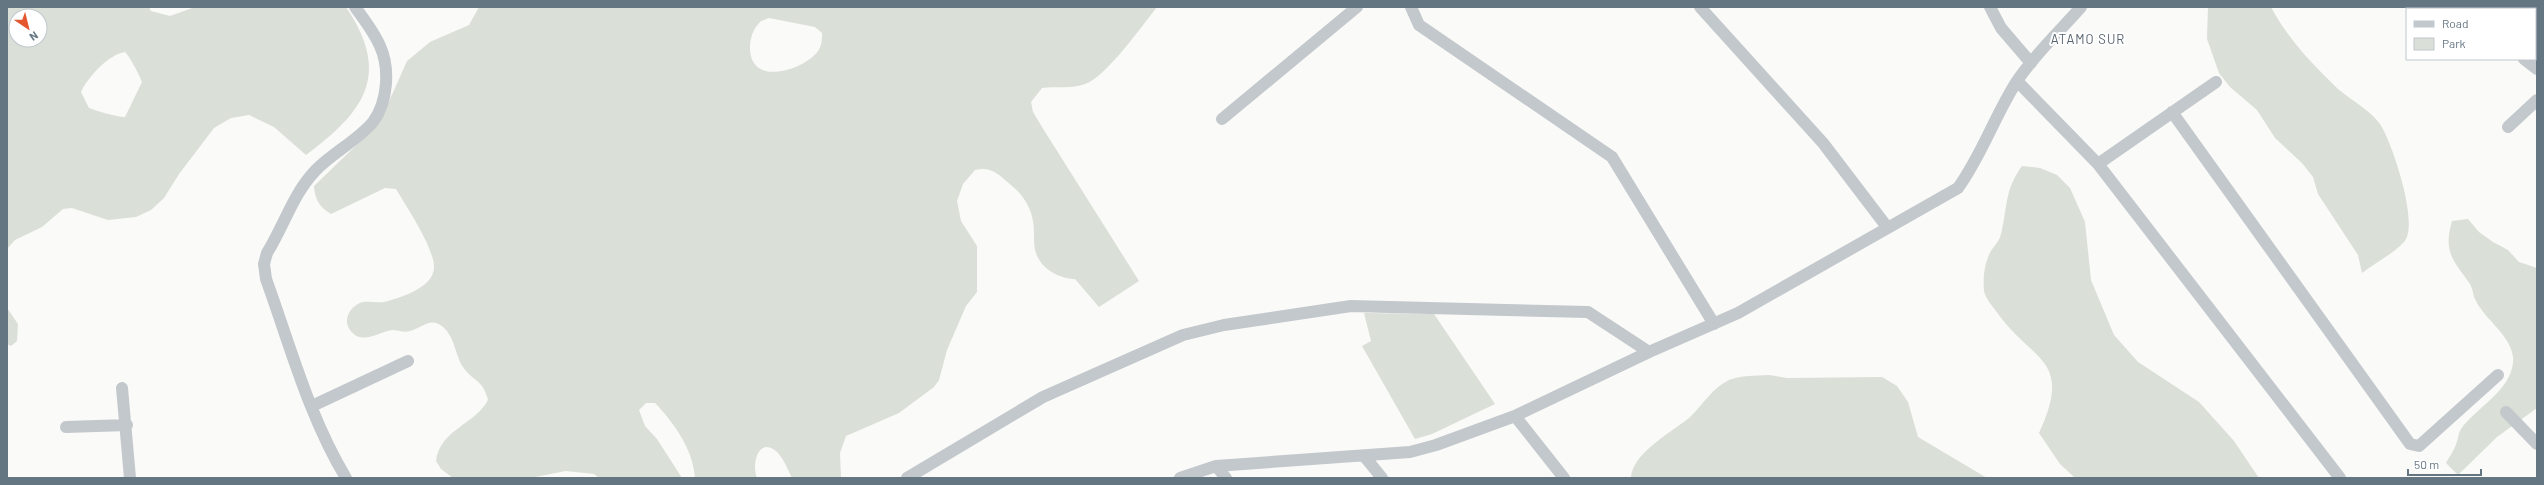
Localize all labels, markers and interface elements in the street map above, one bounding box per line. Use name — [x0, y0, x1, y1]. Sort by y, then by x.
north arrow — [8, 8, 48, 48]
legend — [2406, 8, 2536, 60]
text: Road — [2442, 16, 2469, 30]
text: N — [27, 29, 41, 44]
district label: ATAMO SUR — [2051, 31, 2125, 47]
text: Park — [2442, 36, 2466, 50]
scale bar — [2408, 451, 2481, 477]
text: 50 m — [2414, 457, 2439, 471]

